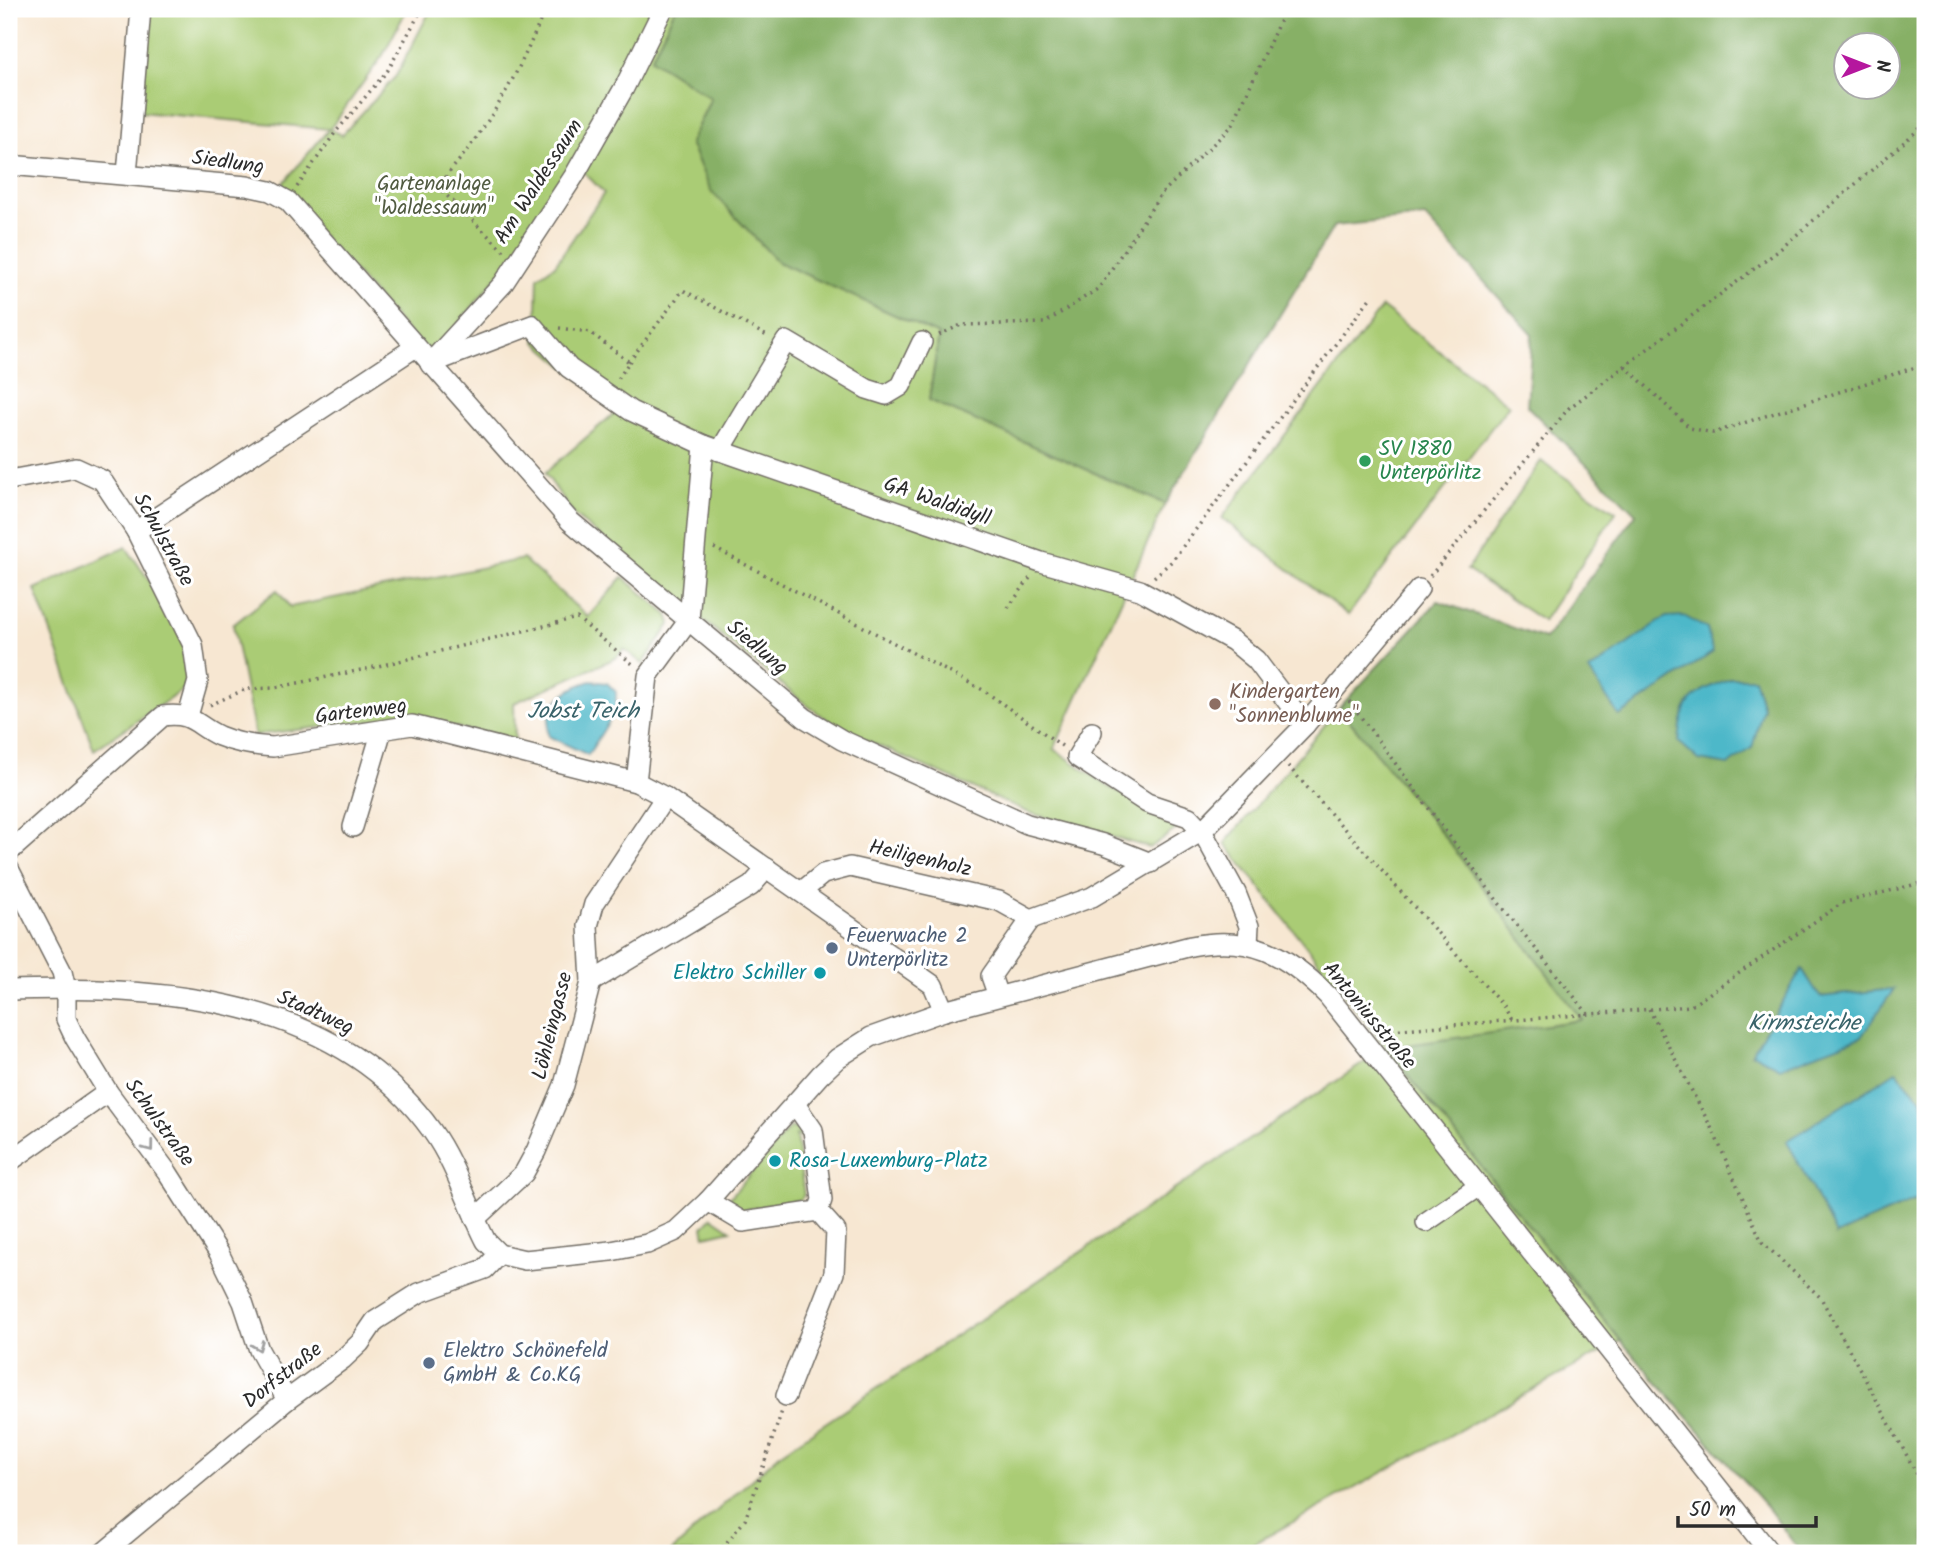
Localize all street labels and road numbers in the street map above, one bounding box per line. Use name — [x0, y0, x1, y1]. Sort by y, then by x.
street label: Am Waldessaum — [486, 113, 592, 251]
street label: Siedlung — [190, 142, 266, 184]
street label: GA Waldidyll — [879, 468, 995, 536]
street label: Schulstraße — [124, 487, 203, 593]
street label: Siedlung — [719, 612, 795, 684]
street label: Gartenweg — [313, 690, 409, 734]
street label: Heiligenholz — [865, 831, 975, 887]
street label: Antoniusstraße — [1314, 955, 1425, 1078]
street label: Löhleingasse — [524, 968, 582, 1083]
street label: Stadtweg — [271, 981, 359, 1045]
street label: Schulstraße — [115, 1072, 203, 1175]
street label: Dorfstraße — [236, 1334, 330, 1418]

